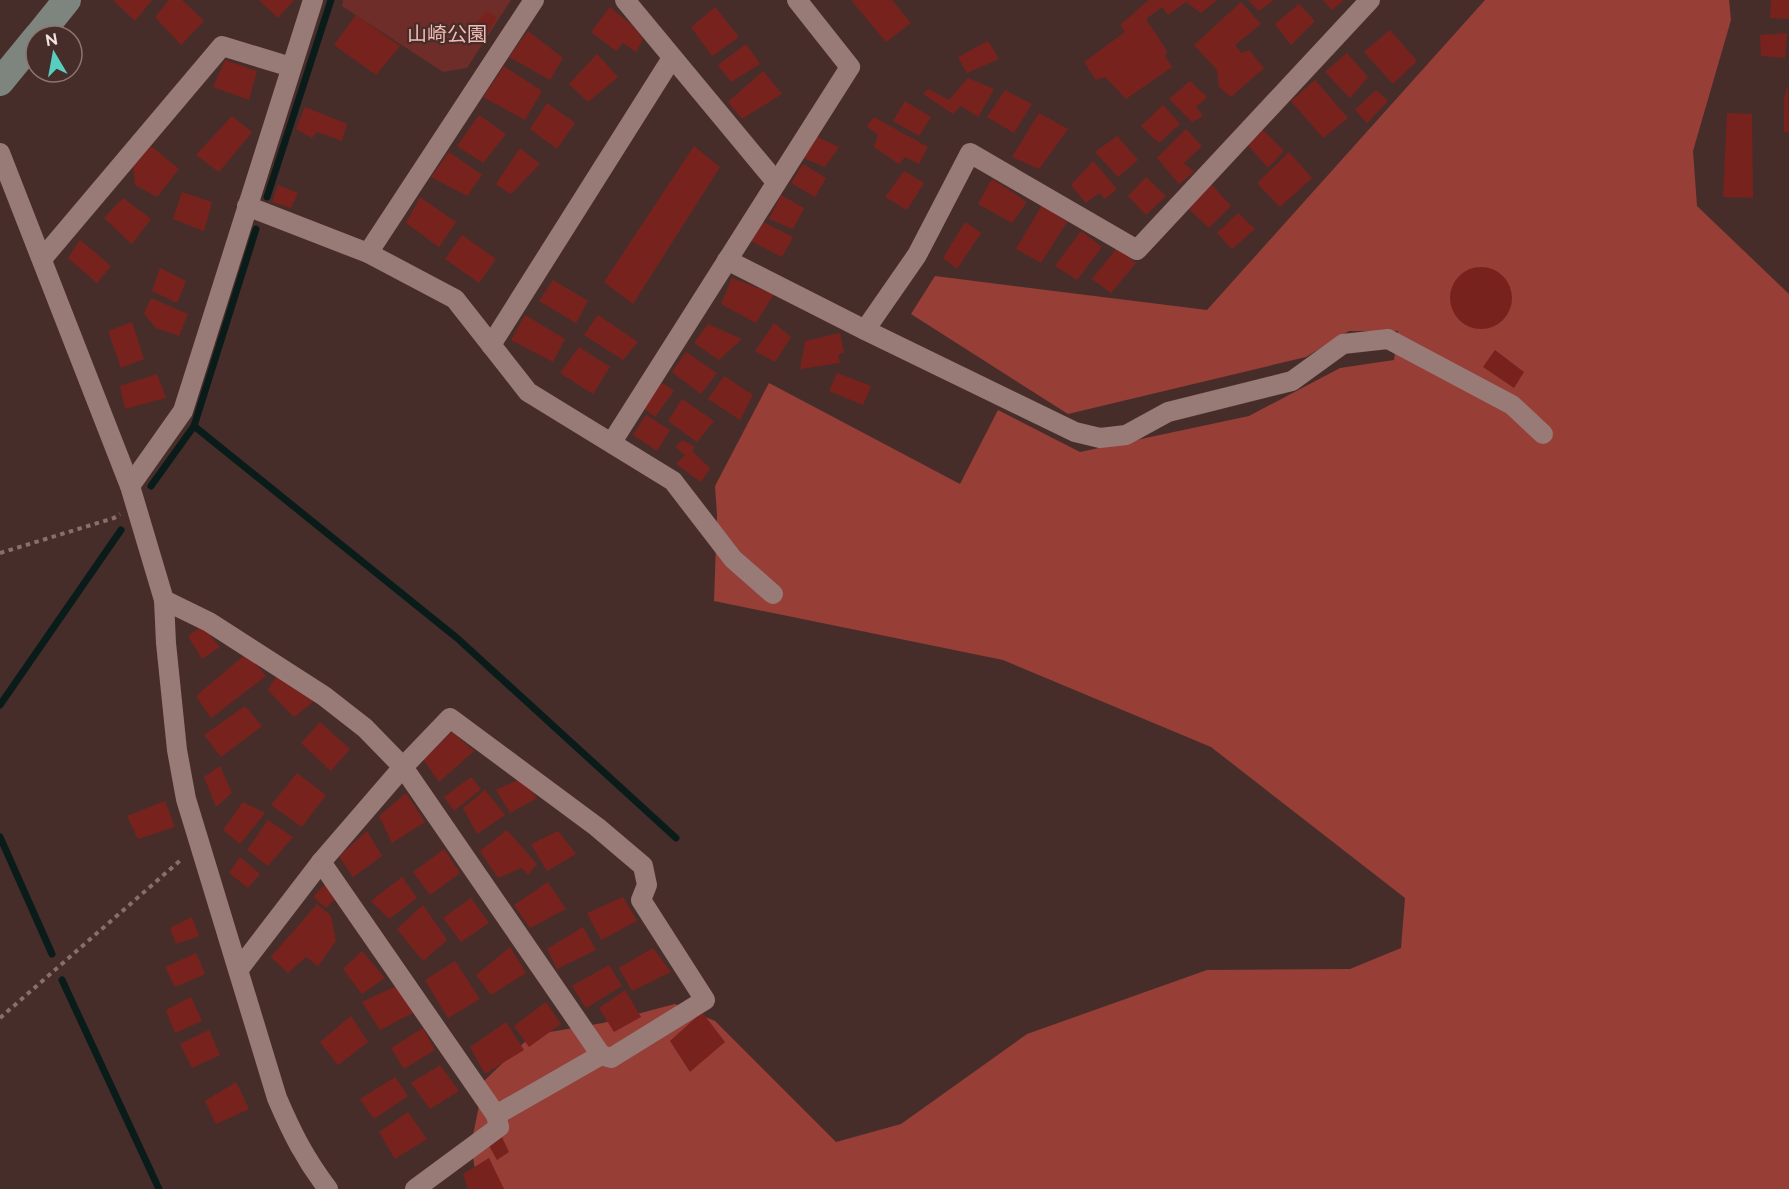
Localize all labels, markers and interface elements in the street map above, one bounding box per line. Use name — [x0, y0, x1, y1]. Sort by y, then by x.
park label: 山崎公園 — [407, 22, 487, 46]
north arrow — [24, 24, 84, 84]
text: N — [44, 29, 59, 50]

